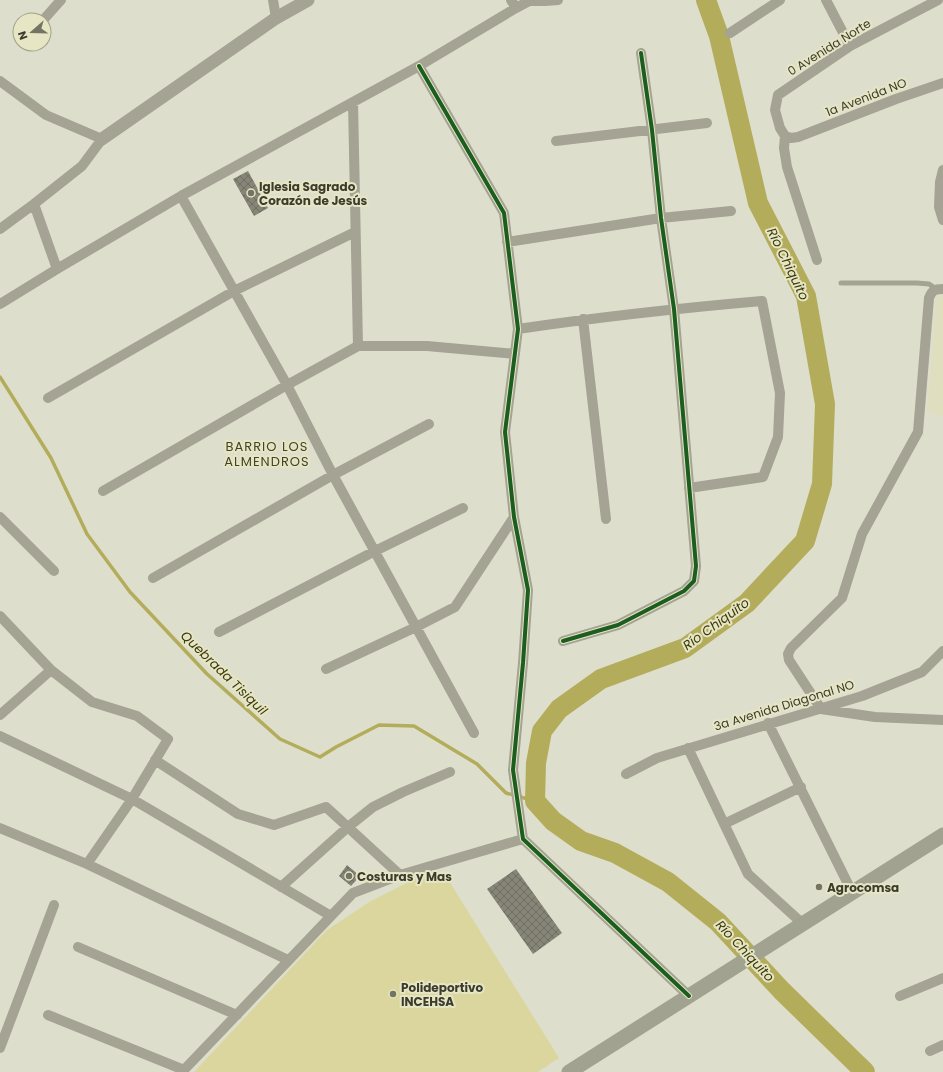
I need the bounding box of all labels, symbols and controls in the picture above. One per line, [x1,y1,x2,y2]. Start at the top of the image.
north arrow [12,12,52,52]
street label: 0 Avenida Norte [784,14,874,80]
text: N [14,29,32,42]
street label: 1a Avenida NO [823,74,909,120]
place label: Iglesia Sagrado Corazón de Jesús [259,178,367,209]
marker: Iglesia Sagrado Corazón de Jesús [246,188,256,198]
water label: Río Chiquito [762,225,814,303]
district label: BARRIO LOS ALMENDROS [224,437,310,471]
water label: Río Chiquito [679,593,753,655]
water label: Quebrada Tisiquil [176,626,272,720]
street label: 3a Avenida Diagonal NO [712,676,856,734]
place label: Costuras y Mas [357,868,452,885]
marker: Costuras y Mas [344,871,354,881]
place label: Agrocomsa [827,879,899,896]
marker: Agrocomsa [814,882,824,892]
water label: Río Chiquito [711,916,779,986]
place label: Polideportivo INCEHSA [401,979,484,1010]
marker: Polideportivo INCEHSA [388,989,398,999]

